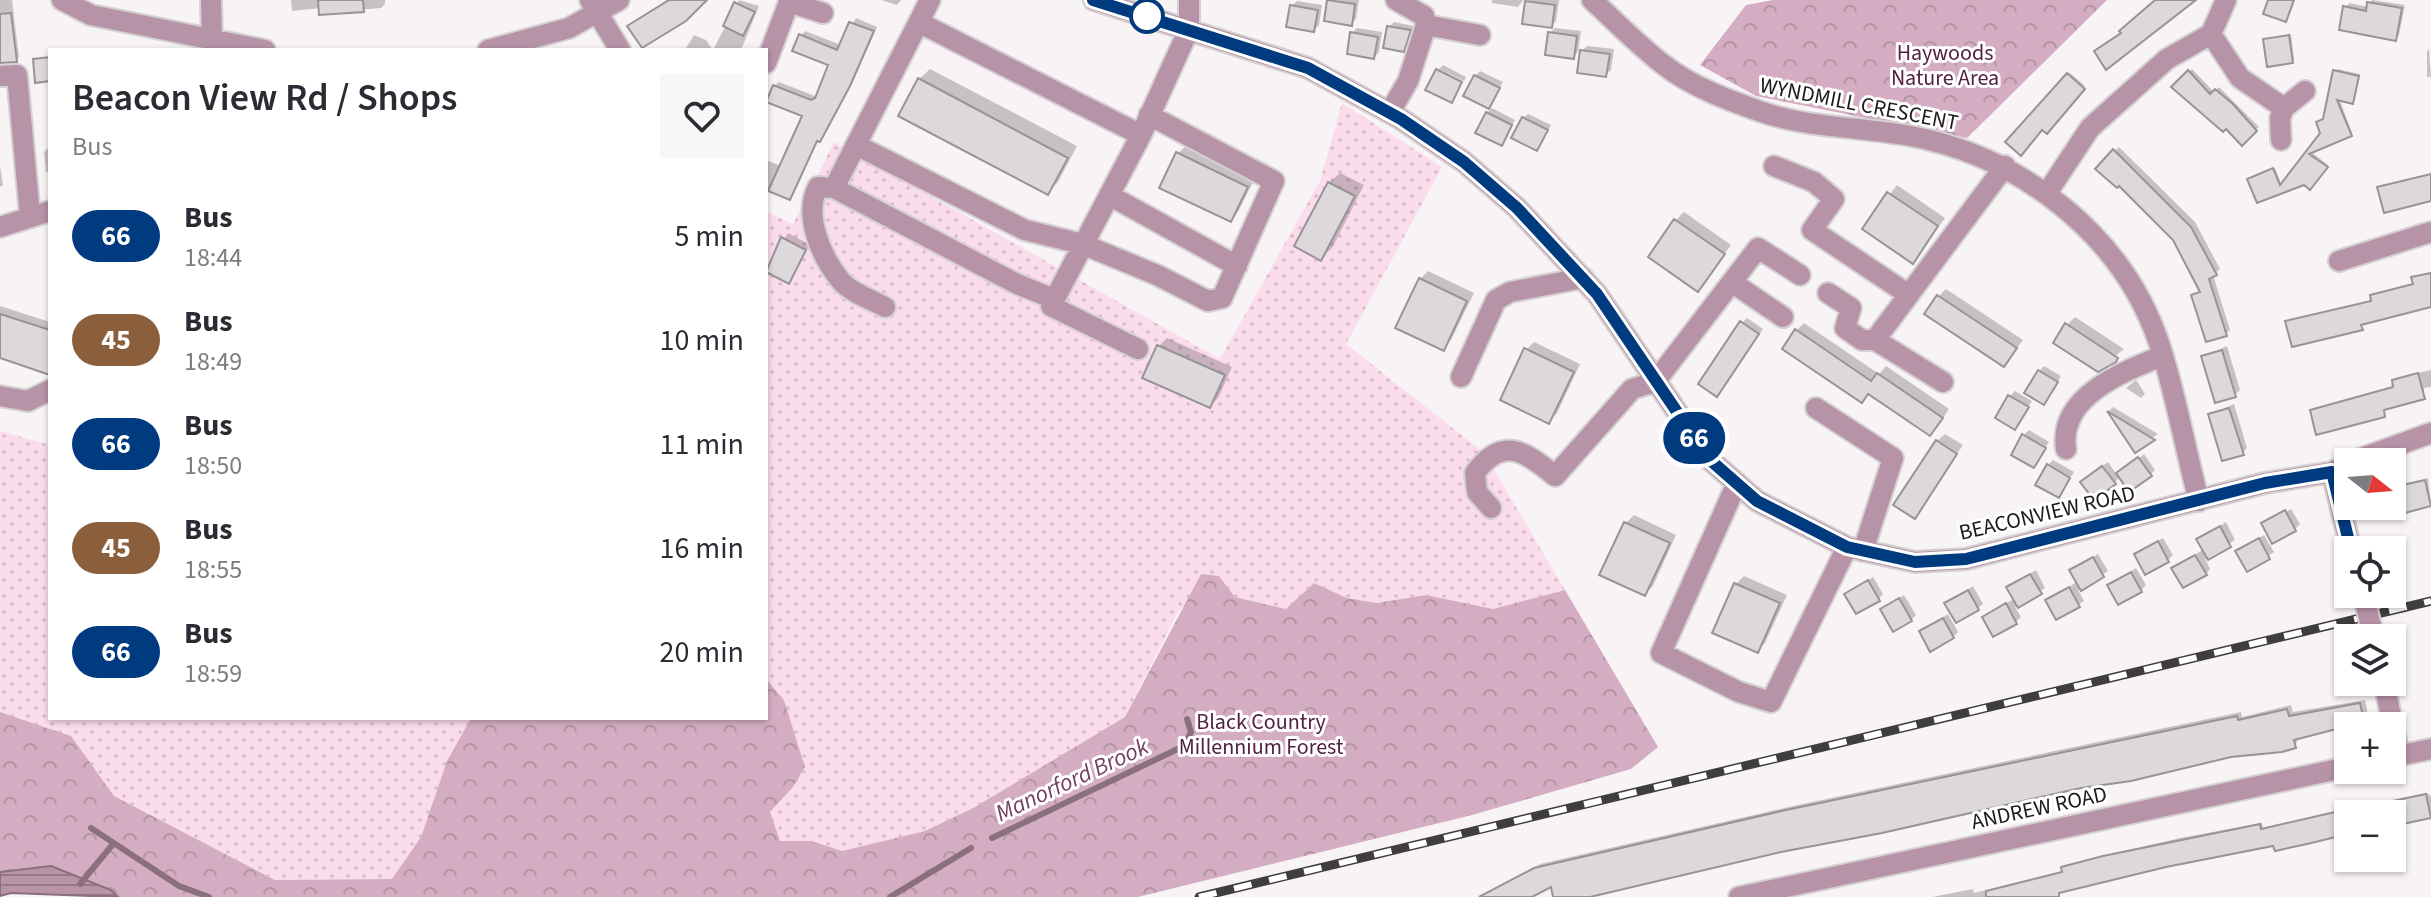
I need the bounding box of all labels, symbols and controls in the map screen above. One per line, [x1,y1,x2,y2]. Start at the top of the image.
unlabelled marker [1130,0,1164,33]
park label: Haywoods Nature Area [1891,37,1999,94]
street label: WYNDMILL CRESCENT [1757,69,1961,139]
text: Beacon View Rd / Shops [72,71,457,125]
button: heart [660,74,744,158]
text: Bus [72,128,112,165]
text: Bus [184,196,232,239]
text: 5 min [674,215,744,258]
text: 66 [101,216,131,256]
text: 18:44 [184,239,242,276]
text: Bus [184,300,232,343]
text: 10 min [660,319,744,362]
text: 45 [101,320,131,360]
text: 18:49 [184,343,242,380]
text: Bus [184,404,232,447]
line badge: 66 [1658,412,1730,464]
text: 66 [1679,418,1709,458]
text: 11 min [660,423,744,466]
text: 66 [101,424,131,464]
text: 18:50 [184,447,242,484]
north arrow [2334,448,2406,520]
map controls [2334,448,2406,872]
street label: BEACONVIEW ROAD [1956,477,2138,549]
text: Bus [184,508,232,551]
text: 16 min [660,527,744,570]
text: 45 [101,528,131,568]
button: locate [2334,536,2406,608]
text: 18:55 [184,551,242,588]
text: Bus [184,612,232,655]
button: layers [2334,624,2406,696]
text: 20 min [660,631,744,674]
text: 66 [101,632,131,672]
text: 18:59 [184,655,242,692]
park label: Black Country Millennium Forest [1179,706,1344,763]
button: + [2334,712,2406,784]
water label: Manorford Brook [990,729,1155,831]
street label: ANDREW ROAD [1968,778,2110,838]
button: − [2334,800,2406,872]

